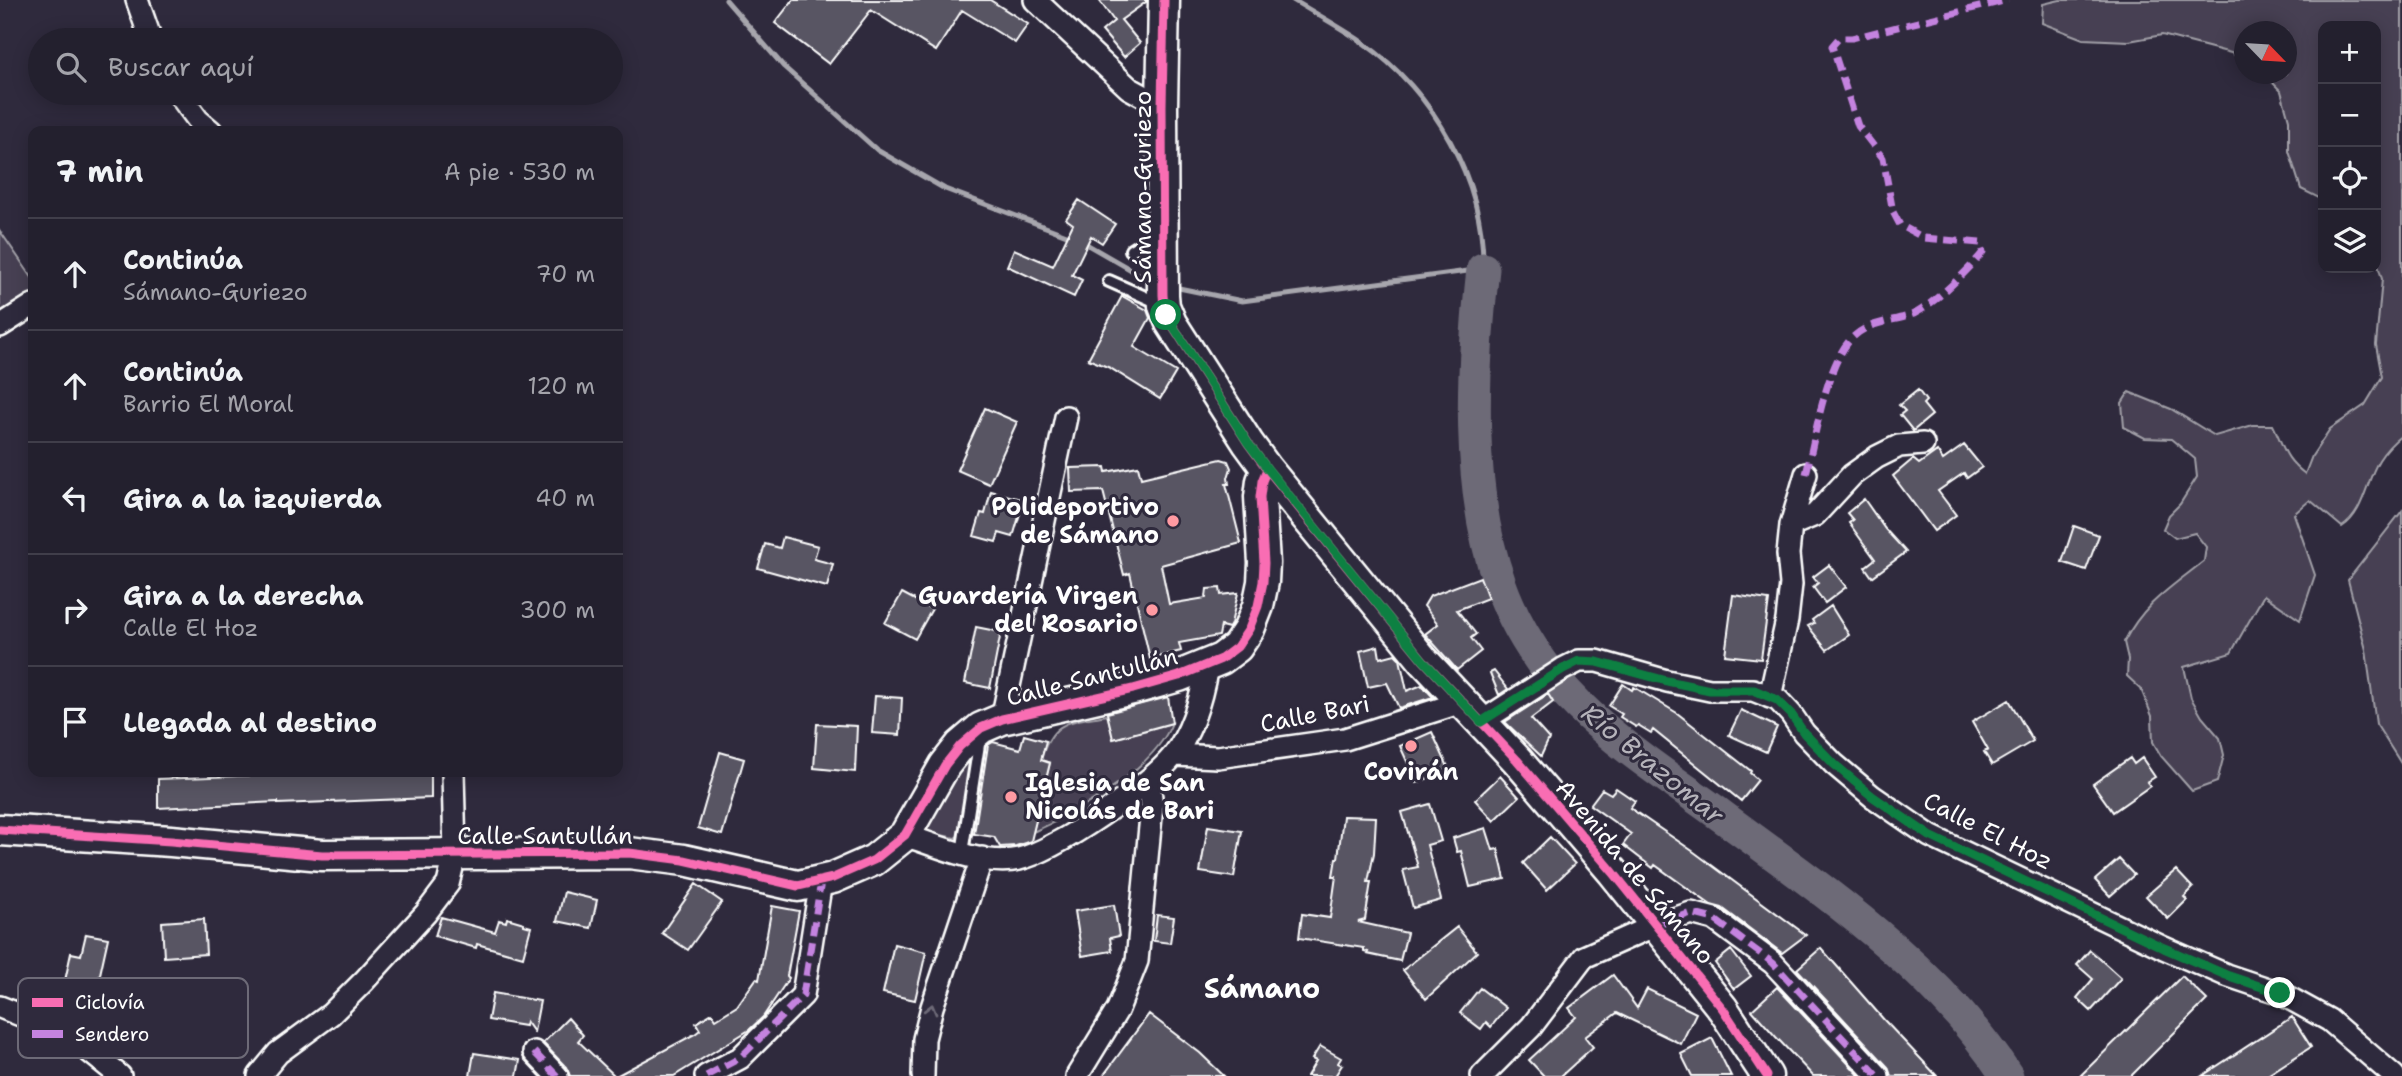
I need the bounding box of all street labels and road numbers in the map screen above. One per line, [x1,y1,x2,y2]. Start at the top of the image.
street label: Sámano-Guriezo [1127,91,1159,283]
street label: Calle Santullán [1003,640,1181,714]
street label: Calle Bari [1257,688,1373,740]
street label: Avenida de Sámano [1548,773,1722,971]
street label: Calle El Hoz [1918,785,2058,877]
street label: Calle Santullán [457,820,633,852]

